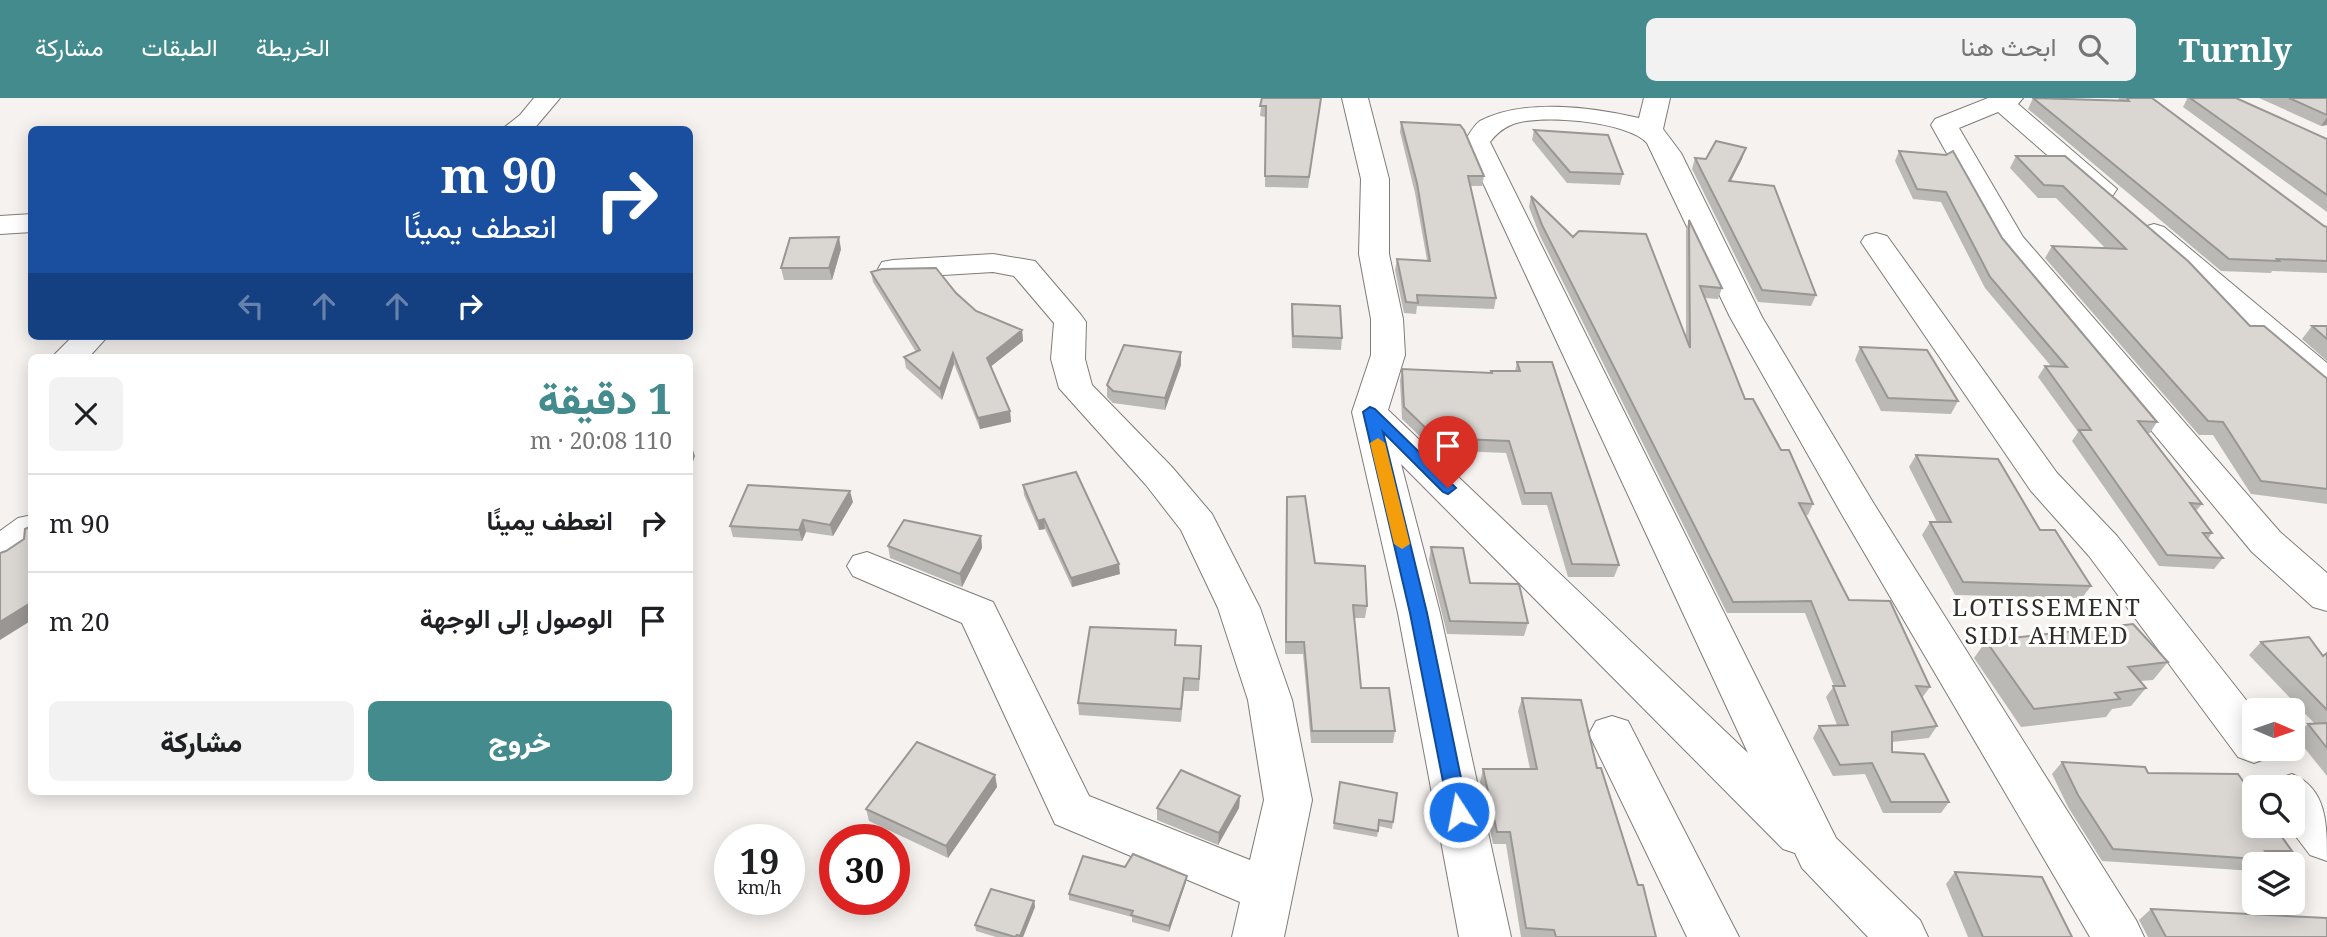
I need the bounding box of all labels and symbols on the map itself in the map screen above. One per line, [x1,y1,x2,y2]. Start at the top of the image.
pin [1418,416,1478,488]
district label: LOTISSEMENT SIDI AHMED [1952,590,2142,651]
north arrow [2242,698,2305,761]
position arrow [1422,775,1496,849]
speed limit sign: 30 [819,824,910,915]

